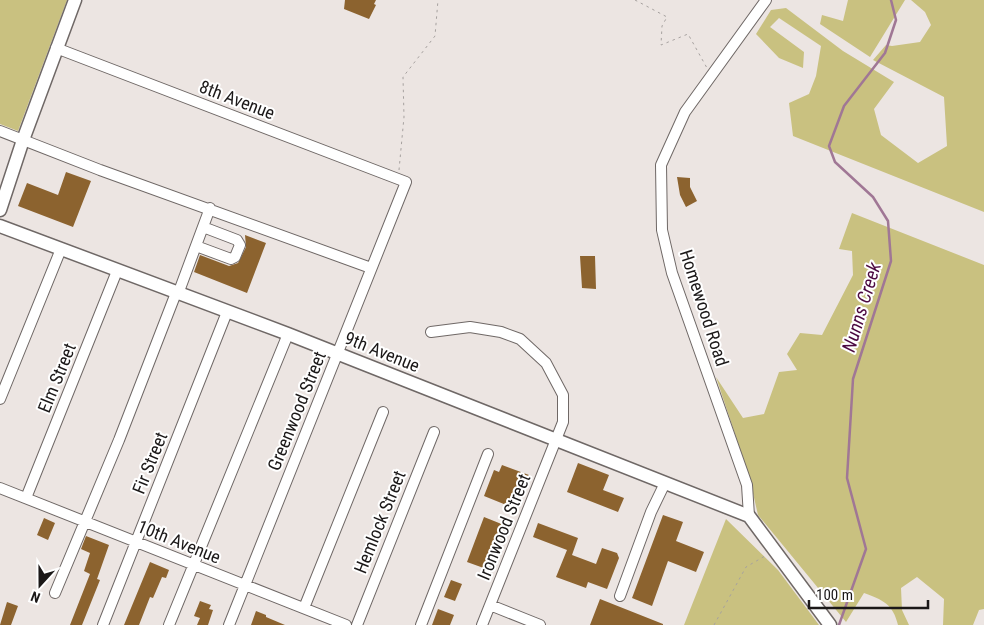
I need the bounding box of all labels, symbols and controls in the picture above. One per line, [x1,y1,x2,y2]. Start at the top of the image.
street label: 8th Avenue [197,76,278,123]
street label: Homewood Road [676,247,733,369]
water label: Nunns Creek [837,259,886,355]
street label: 9th Avenue [342,327,423,376]
street label: Elm Street [33,340,80,416]
street label: Greenwood Street [263,348,330,473]
street label: Fir Street [128,429,171,497]
street label: Hemlock Street [349,467,410,576]
street label: Ironwood Street [473,471,534,583]
street label: 10th Avenue [135,515,224,568]
north arrow [15,560,65,610]
scale bar [809,578,928,610]
text: 100 m [816,586,853,604]
text: N [28,588,42,606]

